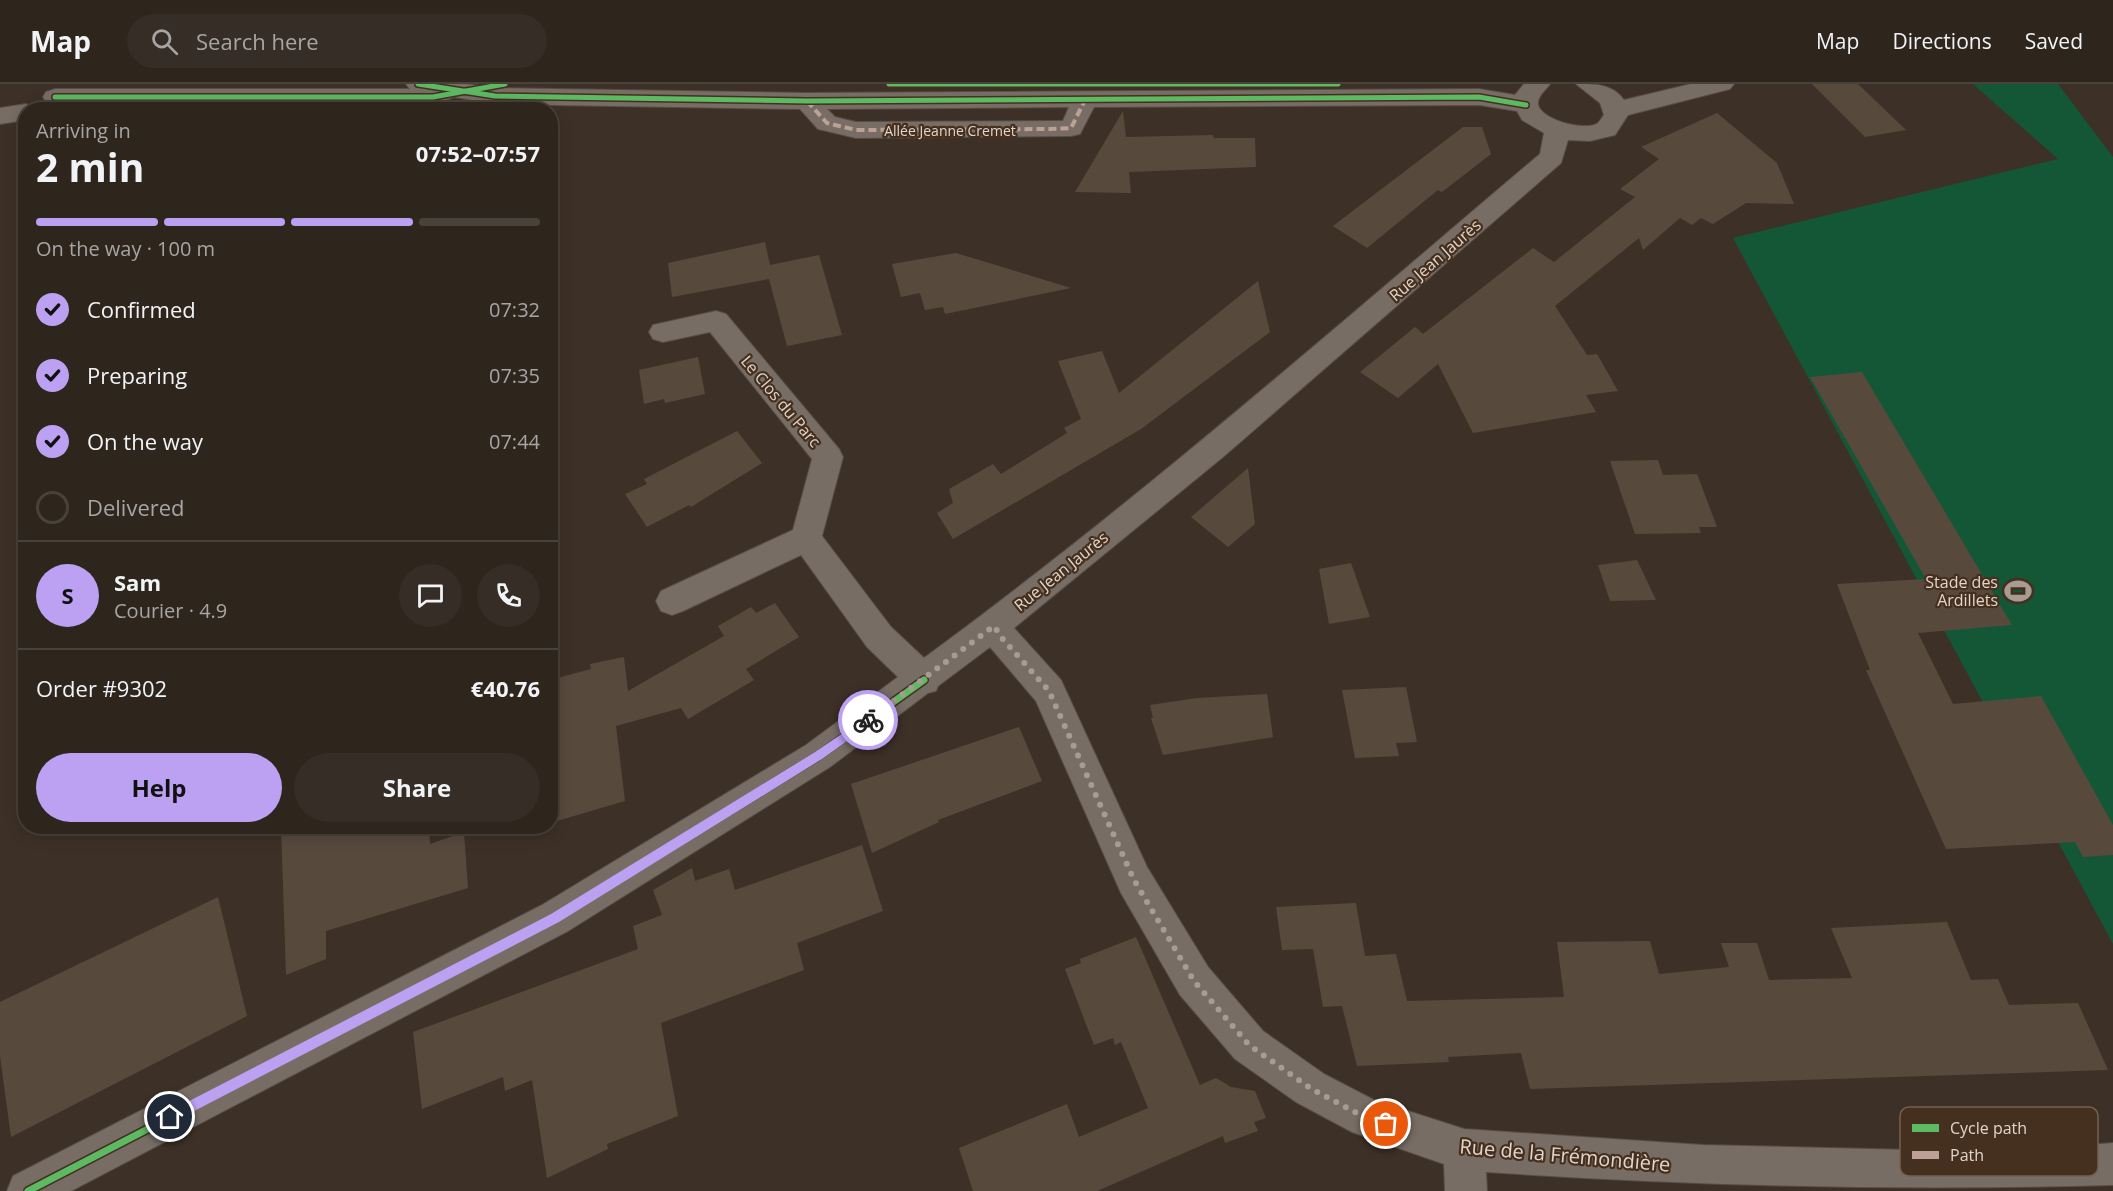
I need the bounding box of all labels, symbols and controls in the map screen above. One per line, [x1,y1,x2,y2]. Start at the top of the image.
search box [127,14,547,68]
text: Map [30,22,91,60]
icon: search [148,25,181,58]
text: Search here [196,26,319,56]
text: Map [1816,27,1859,55]
text: Directions [1892,27,1992,55]
text: Saved [2025,27,2083,55]
text: Arriving in [36,117,131,144]
street label: Allée Jeanne Cremet [884,121,1016,140]
text: 07:52–07:57 [416,138,540,168]
text: 2 min [36,140,144,193]
street label: Rue Jean Jaurès [1384,214,1486,306]
text: On the way · 100 m [36,235,215,262]
icon: check [36,293,69,326]
text: Confirmed [87,294,196,324]
text: 07:32 [489,296,540,323]
street label: Le Clos du Parc [736,350,826,452]
icon: check [36,359,69,392]
text: Preparing [87,360,187,390]
text: 07:35 [489,362,540,389]
icon: check [36,425,69,458]
text: On the way [87,426,203,456]
text: 07:44 [489,428,540,455]
text: Delivered [87,492,185,522]
street label: Rue Jean Jaurès [1009,526,1113,616]
button: chat [399,564,462,627]
button: phone [477,564,540,627]
text: Sam [114,567,161,597]
place label: Stade des Ardillets [1925,571,1998,611]
sports icon: Stade des Ardillets [2003,576,2033,606]
text: S [61,580,74,610]
text: Courier · 4.9 [114,597,227,624]
text: Order #9302 [36,673,167,703]
text: €40.76 [471,673,540,703]
courier [838,690,898,750]
icon: bike [852,704,885,737]
button: Help [36,753,282,822]
button: Share [294,753,540,822]
pin [144,1091,195,1142]
pin [1360,1098,1411,1149]
icon: home [153,1100,186,1133]
icon: bag [1369,1107,1402,1140]
legend [1900,1107,2098,1176]
text: Cycle path [1950,1117,2027,1139]
street label: Rue de la Frémondière [1458,1132,1672,1178]
text: Path [1950,1144,1984,1166]

